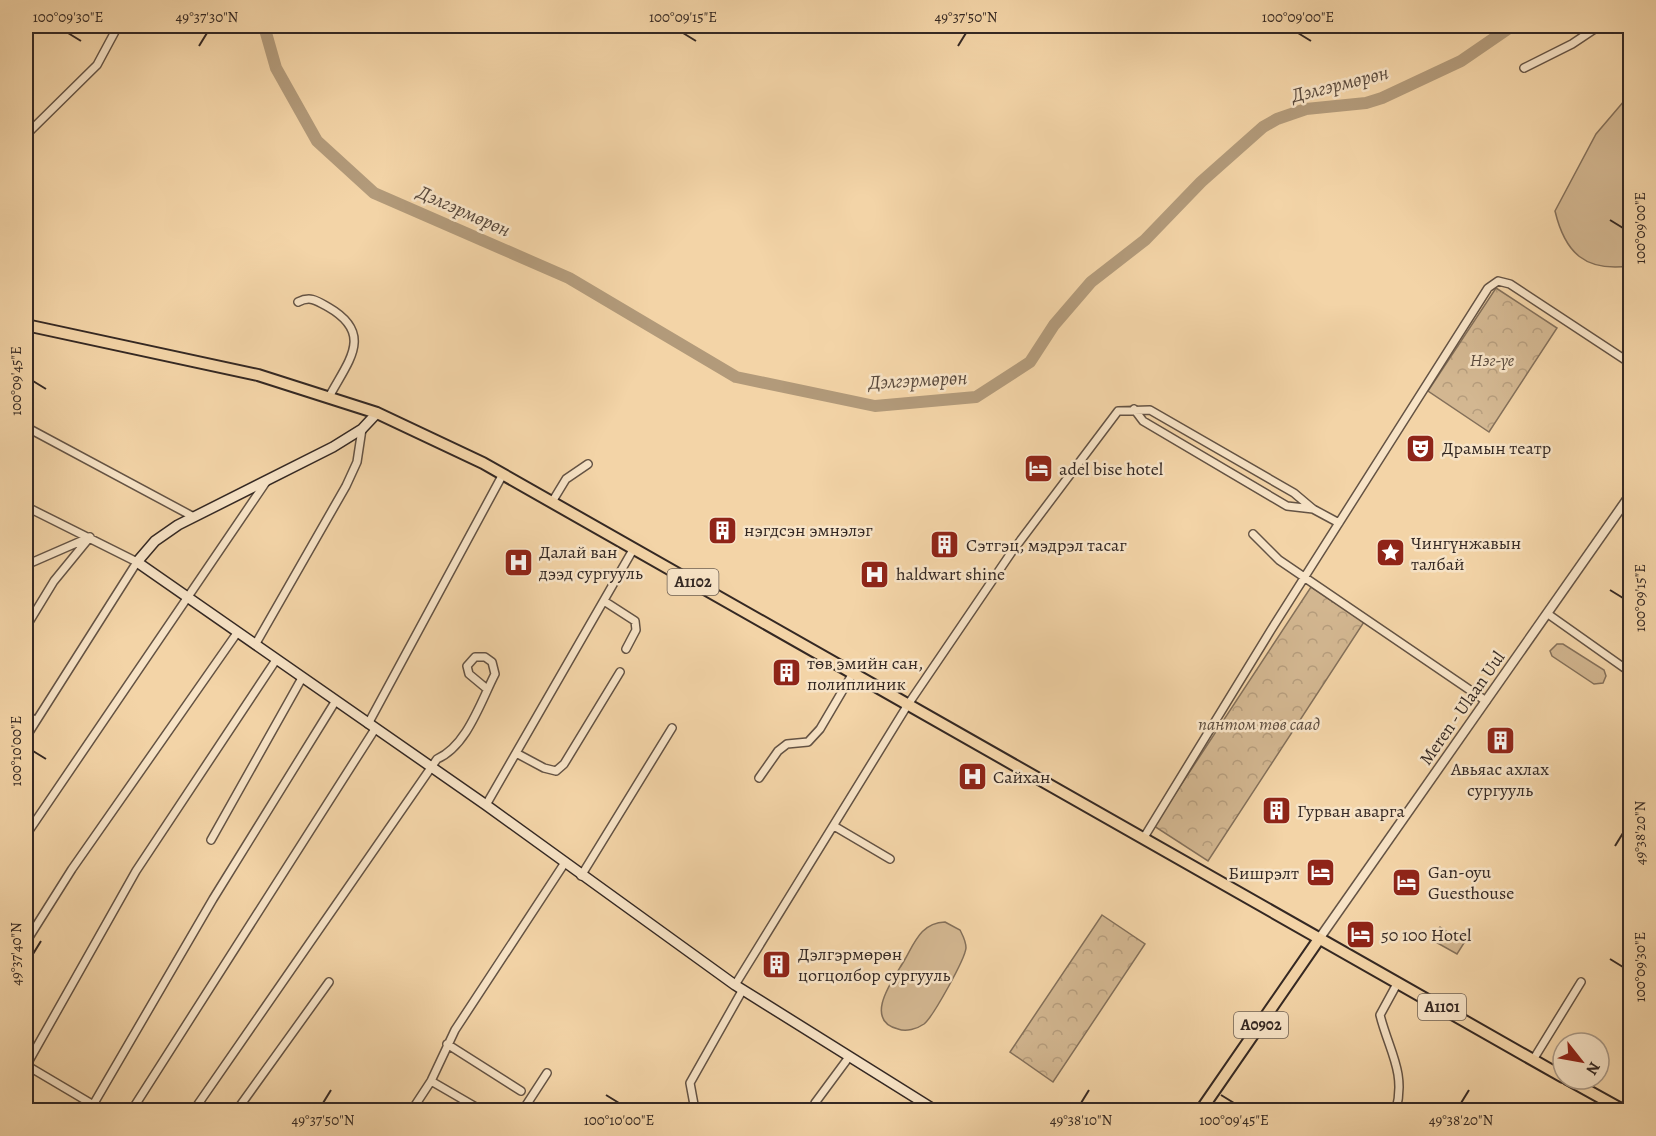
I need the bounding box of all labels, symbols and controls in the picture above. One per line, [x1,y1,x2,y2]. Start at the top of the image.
text: 100°09'30"E [33,7,103,27]
text: 49°37'30"N [176,7,239,27]
text: 100°09'15"E [649,7,717,27]
text: 49°37'50"N [934,7,998,27]
text: 100°09'00"E [1262,7,1334,27]
water label: Дэлгэрмөрөн [1287,59,1391,110]
water label: Дэлгэрмөрөн [411,178,515,243]
text: 100°09'00"E [1630,192,1650,264]
text: 100°09'45"E [6,346,26,416]
park label: Нэг-үе [1470,348,1515,372]
water label: Дэлгэрмөрөн [866,364,968,396]
theatre icon: Драмын театр [1405,432,1437,464]
place label: Драмын театр [1442,436,1551,460]
hotel icon: adel bise hotel [1022,453,1054,485]
place label: adel bise hotel [1059,457,1164,481]
building icon: нэгдсэн эмнэлэг [707,514,739,546]
place label: нэгдсэн эмнэлэг [744,518,873,542]
building icon: Сэтгэц, мэдрэл тасаг [929,529,961,561]
place label: Чингүнжавын талбай [1411,531,1521,576]
place label: Сэтгэц, мэдрэл тасаг [966,533,1127,557]
place icon: Чингүнжавын талбай [1374,537,1406,569]
place label: Далай ван дээд сургууль [538,540,643,585]
hospital icon: Далай ван дээд сургууль [502,546,534,578]
hospital icon: haldwart shine [859,558,891,590]
place label: haldwart shine [896,562,1005,586]
text: 100°09'15"E [1630,564,1650,632]
road number: A1102 [668,569,718,595]
street label: Meren - Ulaan Uul [1414,646,1511,770]
place label: төв эмийн сан, полиплиник [807,651,923,696]
building icon: төв эмийн сан, полиплиник [770,657,802,689]
park label: пантом төв саад [1198,712,1320,736]
text: 100°10'00"E [6,716,26,786]
building icon: Авьяас ахлах сургууль [1484,724,1516,756]
place label: Авьяас ахлах сургууль [1450,757,1549,802]
hospital icon: Сайхан [956,761,988,793]
place label: Сайхан [993,765,1050,789]
building icon: Гурван аварга [1260,795,1292,827]
place label: Гурван аварга [1297,799,1406,823]
text: 49°38'20"N [1630,800,1650,865]
hotel icon: Бишрэлт [1304,857,1336,889]
place label: Gan-oyu Guesthouse [1428,860,1514,905]
place label: Бишрэлт [1228,861,1299,885]
hotel icon: Gan-oyu Guesthouse [1391,866,1423,898]
hotel icon: 50 100 Hotel [1344,919,1376,951]
text: 49°37'40"N [6,922,26,986]
place label: 50 100 Hotel [1381,923,1472,947]
text: 100°09'30"E [1630,932,1650,1002]
place label: Дэлгэрмөрөн цогцолбор сургууль [798,942,950,987]
building icon: Дэлгэрмөрөн цогцолбор сургууль [761,948,793,980]
road number: A1101 [1418,994,1466,1020]
road number: A0902 [1234,1012,1288,1038]
north arrow [1551,1031,1611,1091]
text: N [1580,1058,1605,1079]
text: 49°37'50"N [291,1110,355,1130]
text: 100°10'00"E [584,1110,654,1130]
text: 49°38'10"N [1050,1110,1113,1130]
text: 100°09'45"E [1199,1110,1269,1130]
text: 49°38'20"N [1429,1110,1494,1130]

